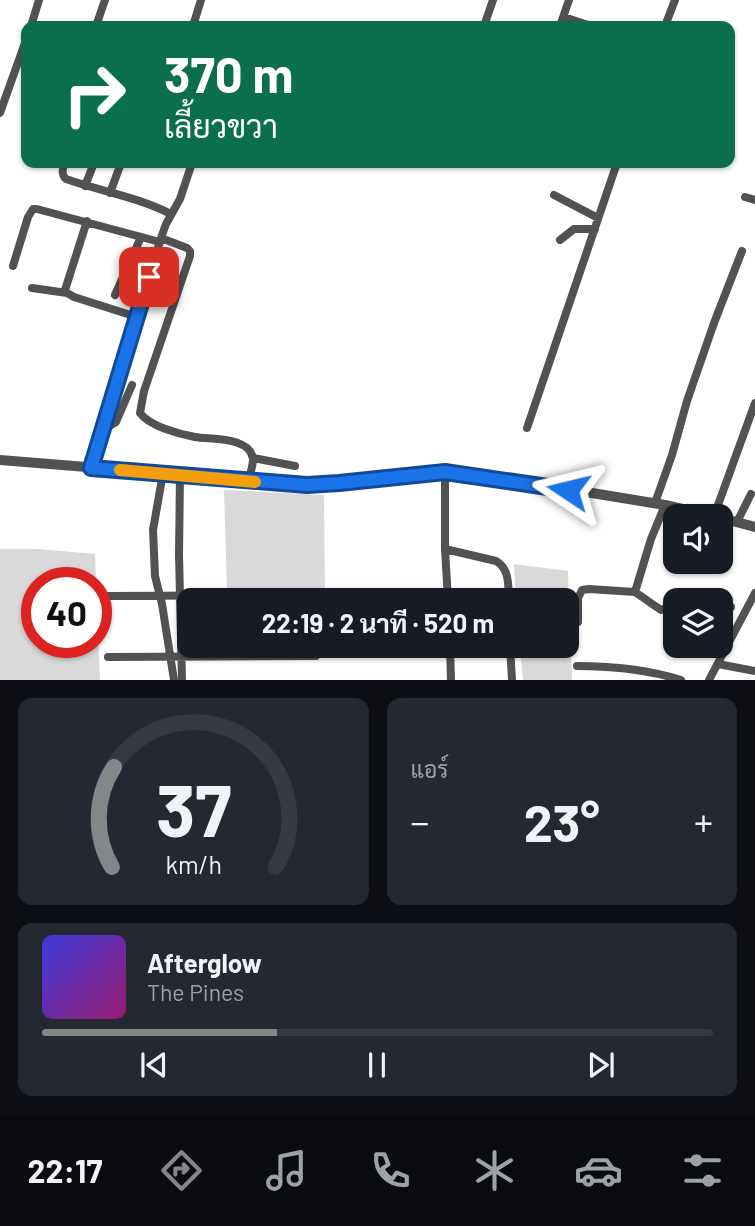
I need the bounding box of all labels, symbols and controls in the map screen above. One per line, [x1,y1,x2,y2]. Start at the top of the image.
text: 370 m [164,44,293,103]
icon: right [49,49,140,140]
text: เลี้ยวขวา [164,106,278,144]
pin [119,247,179,307]
icon: arrive [130,258,168,296]
position arrow [531,453,605,527]
map controls [663,504,733,658]
button: sound [663,504,733,574]
speed limit sign: 40 [21,567,112,658]
button: layers [663,588,733,658]
text: 22:19 · 2 นาที · 520 m [262,607,494,638]
text: แอร์ [411,755,448,783]
text: 37 [156,765,231,853]
text: 23° [524,790,600,852]
text: − [411,798,430,844]
text: + [694,798,713,844]
text: km/h [165,849,222,879]
text: Afterglow [147,947,262,978]
text: The Pines [147,978,244,1006]
icon: previous [135,1046,173,1084]
icon: pause [358,1046,396,1084]
icon: next [582,1046,620,1084]
icon: directions [157,1146,206,1195]
icon: music [262,1146,311,1195]
icon: phone [366,1146,415,1195]
icon: climate [470,1146,519,1195]
icon: car [574,1146,623,1195]
icon: filters [678,1146,727,1195]
text: 22:17 [28,1151,102,1189]

